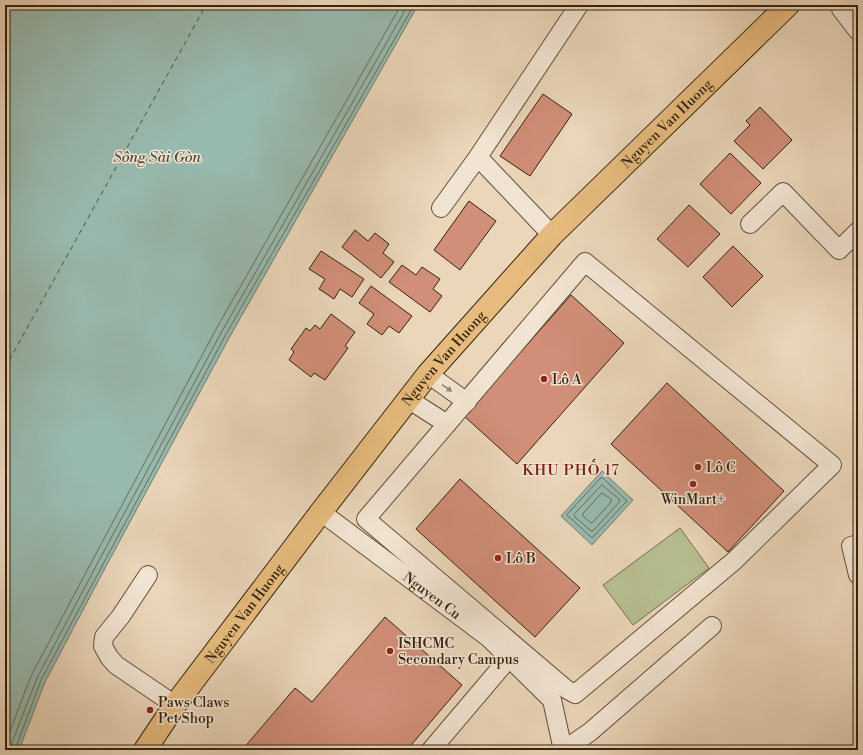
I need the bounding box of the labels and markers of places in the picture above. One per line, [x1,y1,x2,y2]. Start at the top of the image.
place label: Lô A [552,371,582,389]
marker: Lô A [539,374,549,384]
place label: Lô C [706,459,736,477]
marker: Lô C [693,462,703,472]
marker: WinMart+ [688,479,698,489]
place label: WinMart+ [660,491,725,509]
place label: Lô B [506,550,536,568]
marker: Lô B [493,553,503,563]
place label: ISHCMC Secondary Campus [398,635,519,669]
marker: ISHCMC Secondary Campus [385,646,395,656]
place label: Paws Claws Pet Shop [158,694,229,728]
marker: Paws Claws Pet Shop [145,705,155,715]

